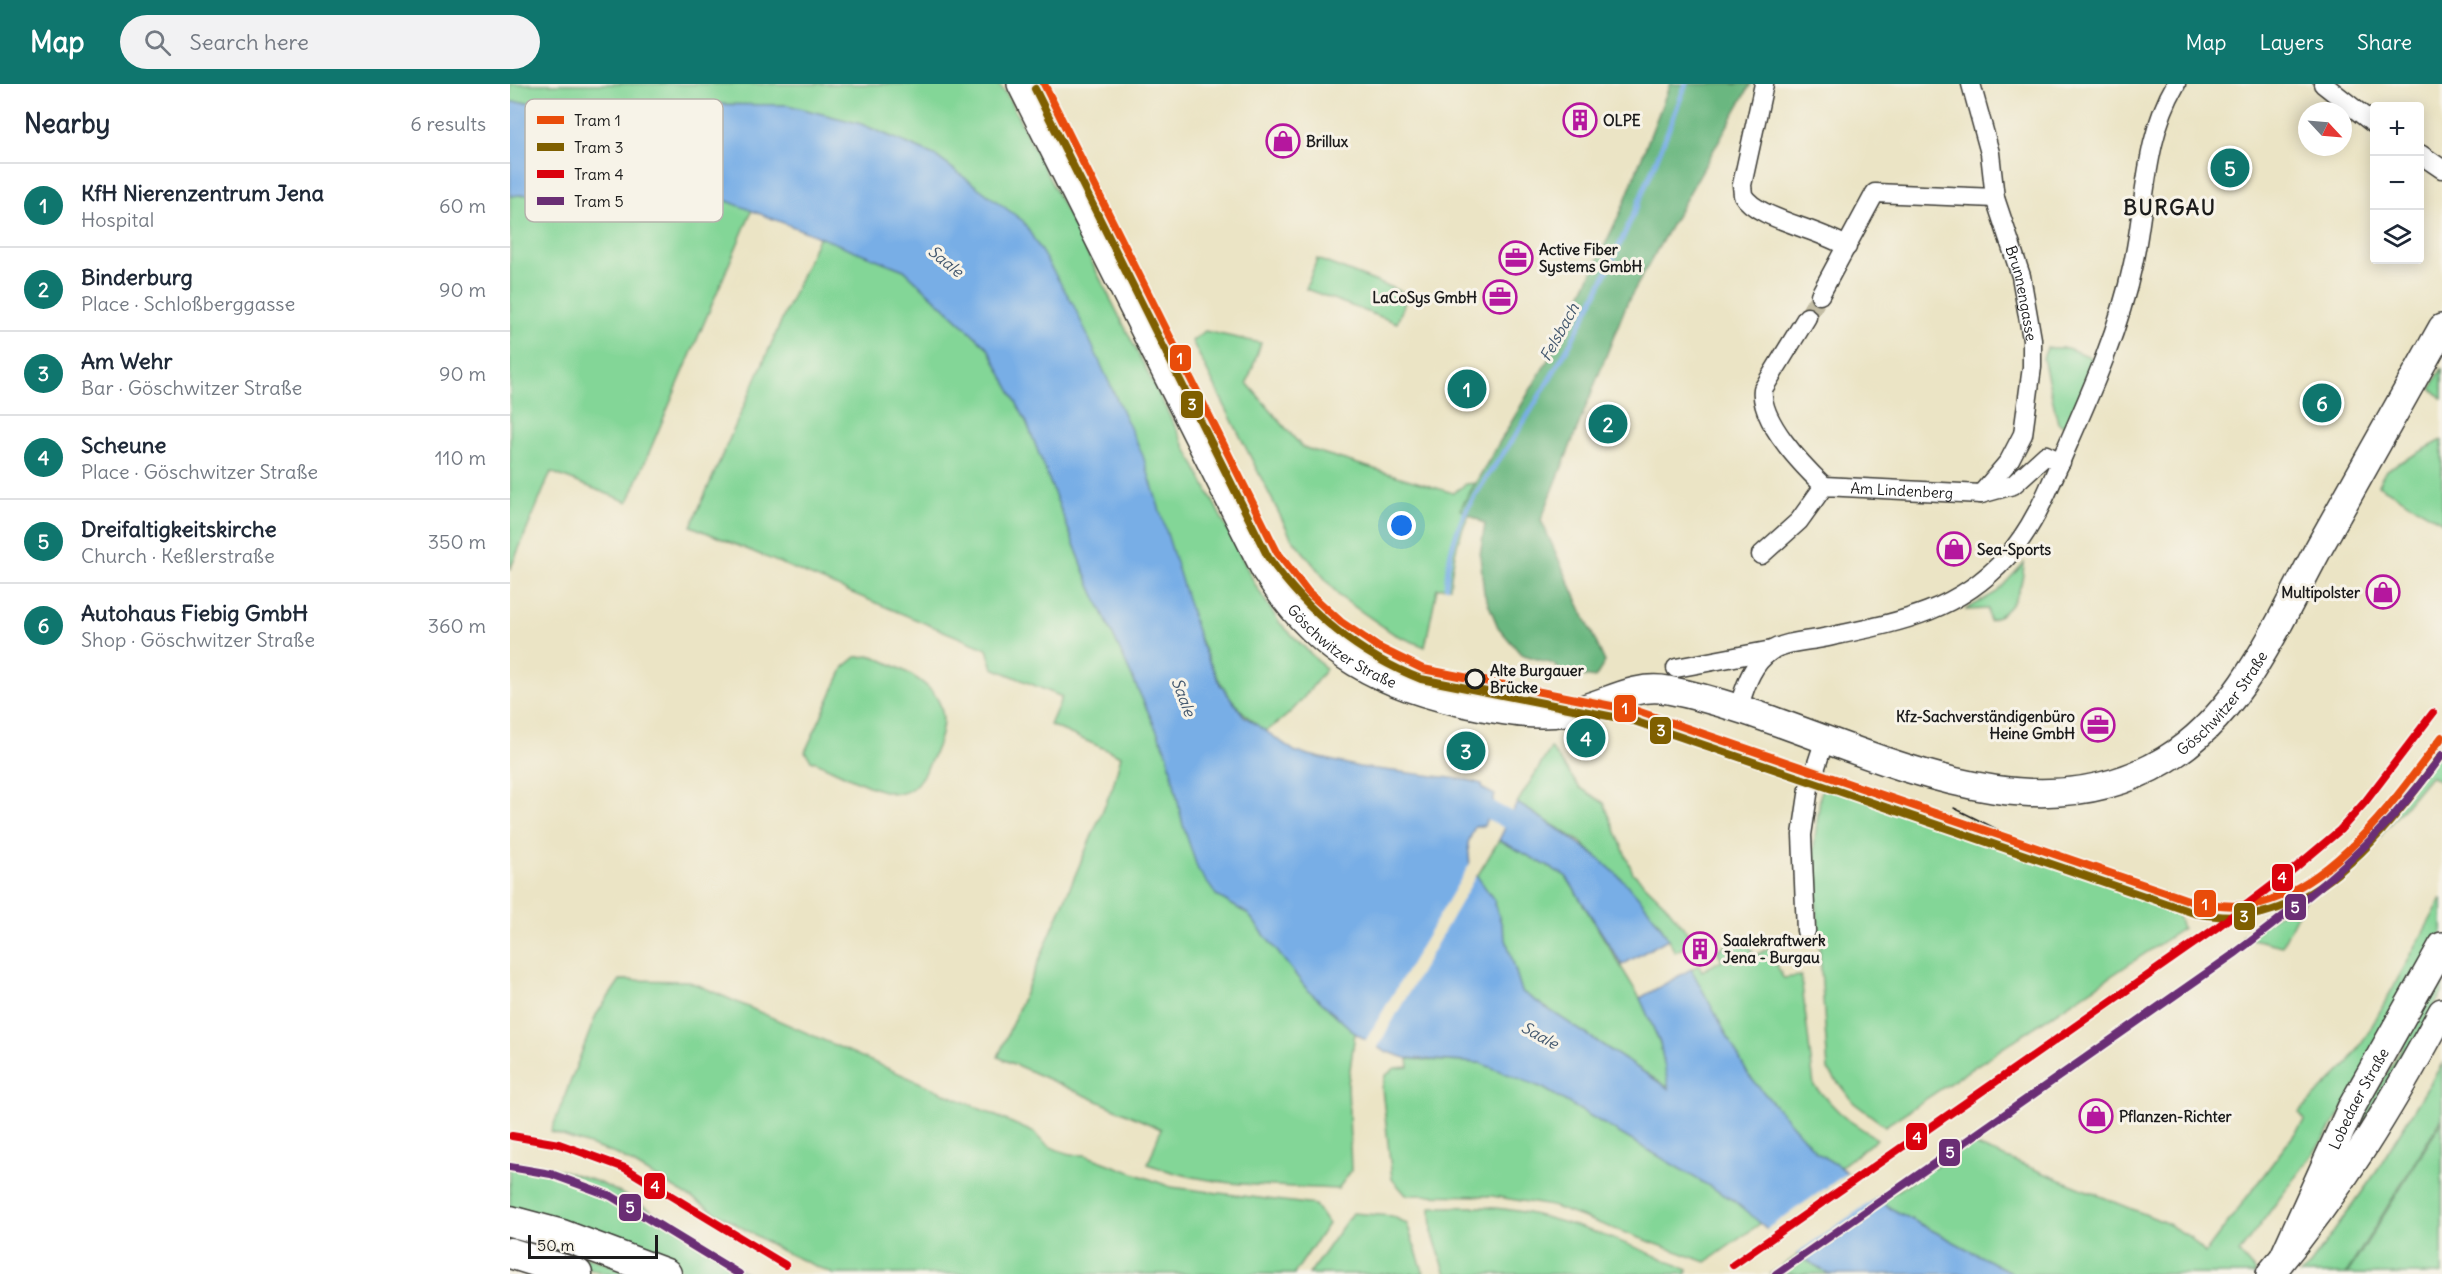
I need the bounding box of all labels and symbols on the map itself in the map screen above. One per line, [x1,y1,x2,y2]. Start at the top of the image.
legend [525,99,723,222]
building icon: OLPE [1562,102,1598,138]
north arrow [2298,102,2352,156]
text: Tram 1 [574,110,621,130]
place label: OLPE [1603,111,1641,130]
shop icon: Brillux [1265,123,1301,159]
place label: Brillux [1306,132,1349,151]
text: Tram 3 [574,137,624,157]
pin: 5 [2210,146,2250,190]
text: Tram 4 [574,164,624,184]
text: Tram 5 [574,191,624,211]
district label: BURGAU [2123,194,2217,221]
office icon: Active Fiber Systems GmbH [1498,240,1534,276]
place label: Active Fiber Systems GmbH [1539,240,1642,277]
water label: Saale [924,241,969,282]
street label: Brunnengasse [2002,243,2042,342]
office icon: LaCoSys GmbH [1482,279,1518,315]
place label: LaCoSys GmbH [1372,288,1477,308]
water label: Felsbach [1535,299,1583,364]
line badge: 1 [1169,344,1192,372]
text: 1 [1177,348,1183,368]
pin: 1 [1448,366,1486,412]
pin: 6 [2302,380,2342,426]
line badge: 3 [1180,390,1204,419]
text: 3 [1187,394,1197,414]
pin: 2 [1588,402,1628,446]
street label: Am Lindenberg [1850,478,1954,502]
your location [1387,511,1416,540]
shop icon: Sea-Sports [1936,531,1972,567]
place label: Sea-Sports [1977,540,2051,560]
shop icon: Multipolster [2365,574,2401,610]
place label: Multipolster [2281,583,2361,603]
street label: Göschwitzer Straße [1284,600,1399,692]
street label: Göschwitzer Straße [2173,647,2271,759]
place label: Alte Burgauer Brücke [1490,661,1585,697]
marker: Alte Burgauer Brücke [1465,669,1485,689]
water label: Saale [1168,675,1201,720]
line badge: 1 [1613,694,1637,723]
text: 1 [1622,698,1628,718]
place label: Kfz-Sachverständigenbüro Heine GmbH [1896,707,2076,743]
office icon: Kfz-Sachverständigenbüro Heine GmbH [2080,707,2116,743]
pin: 4 [1566,716,1606,760]
line badge: 3 [1649,716,1672,745]
text: 3 [1656,720,1666,740]
pin: 3 [1446,728,1486,774]
line badge: 4 [2271,863,2294,892]
text: 4 [2277,867,2287,887]
line badge: 1 [2193,889,2217,918]
line badge: 5 [2284,893,2307,921]
text: 1 [2202,894,2208,914]
text: 5 [2290,897,2300,917]
line badge: 3 [2233,902,2256,931]
text: 3 [2239,906,2249,926]
building icon: Saalekraftwerk Jena - Burgau [1682,931,1718,967]
place label: Saalekraftwerk Jena - Burgau [1723,931,1826,968]
water label: Saale [1518,1017,1563,1054]
street label: Lobedaer Straße [2324,1044,2392,1152]
shop icon: Pflanzen-Richter [2078,1098,2114,1134]
place label: Pflanzen-Richter [2119,1107,2233,1126]
line badge: 4 [1905,1122,1928,1151]
text: 4 [1912,1127,1922,1147]
line badge: 5 [1938,1138,1961,1167]
text: 5 [1945,1142,1955,1162]
line badge: 4 [643,1172,666,1200]
text: 4 [650,1176,660,1196]
line badge: 5 [618,1193,642,1222]
text: 5 [625,1197,635,1217]
scale bar [528,1232,658,1260]

